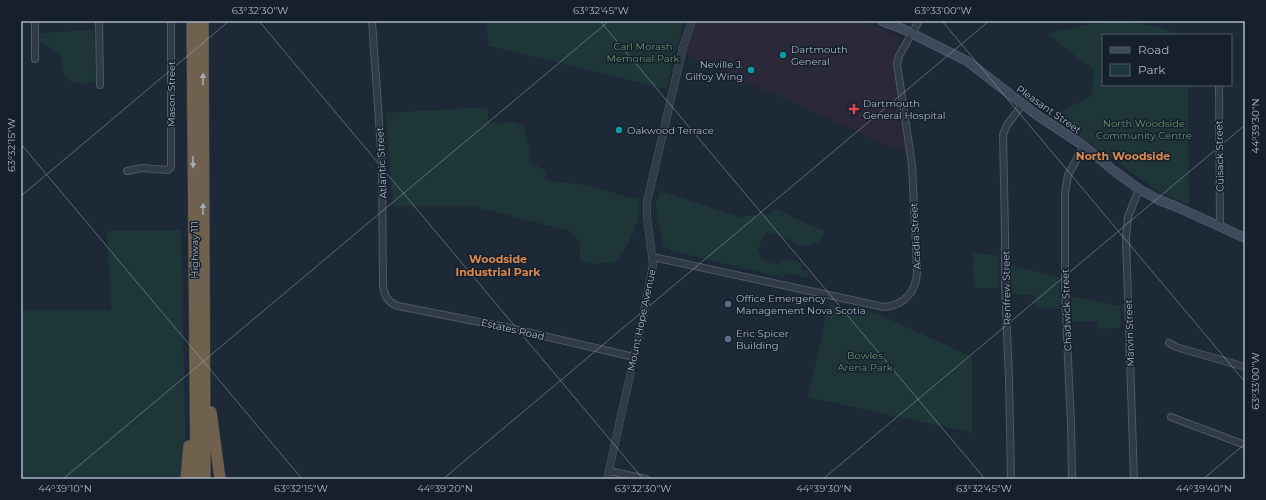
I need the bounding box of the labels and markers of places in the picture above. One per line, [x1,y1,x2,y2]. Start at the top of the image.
place label: Dartmouth General [791,43,848,68]
marker: Dartmouth General [778,50,788,60]
place label: Neville J. Gilfoy Wing [685,58,743,83]
marker: Neville J. Gilfoy Wing [746,65,756,75]
place label: Dartmouth General Hospital [863,97,946,122]
marker: Dartmouth General Hospital [848,103,860,115]
place label: Oakwood Terrace [627,124,714,137]
marker: Oakwood Terrace [614,125,624,135]
place label: Office Emergency Management Nova Scotia [736,292,866,317]
marker: Office Emergency Management Nova Scotia [723,299,733,309]
place label: Eric Spicer Building [736,327,789,352]
marker: Eric Spicer Building [723,334,733,344]

